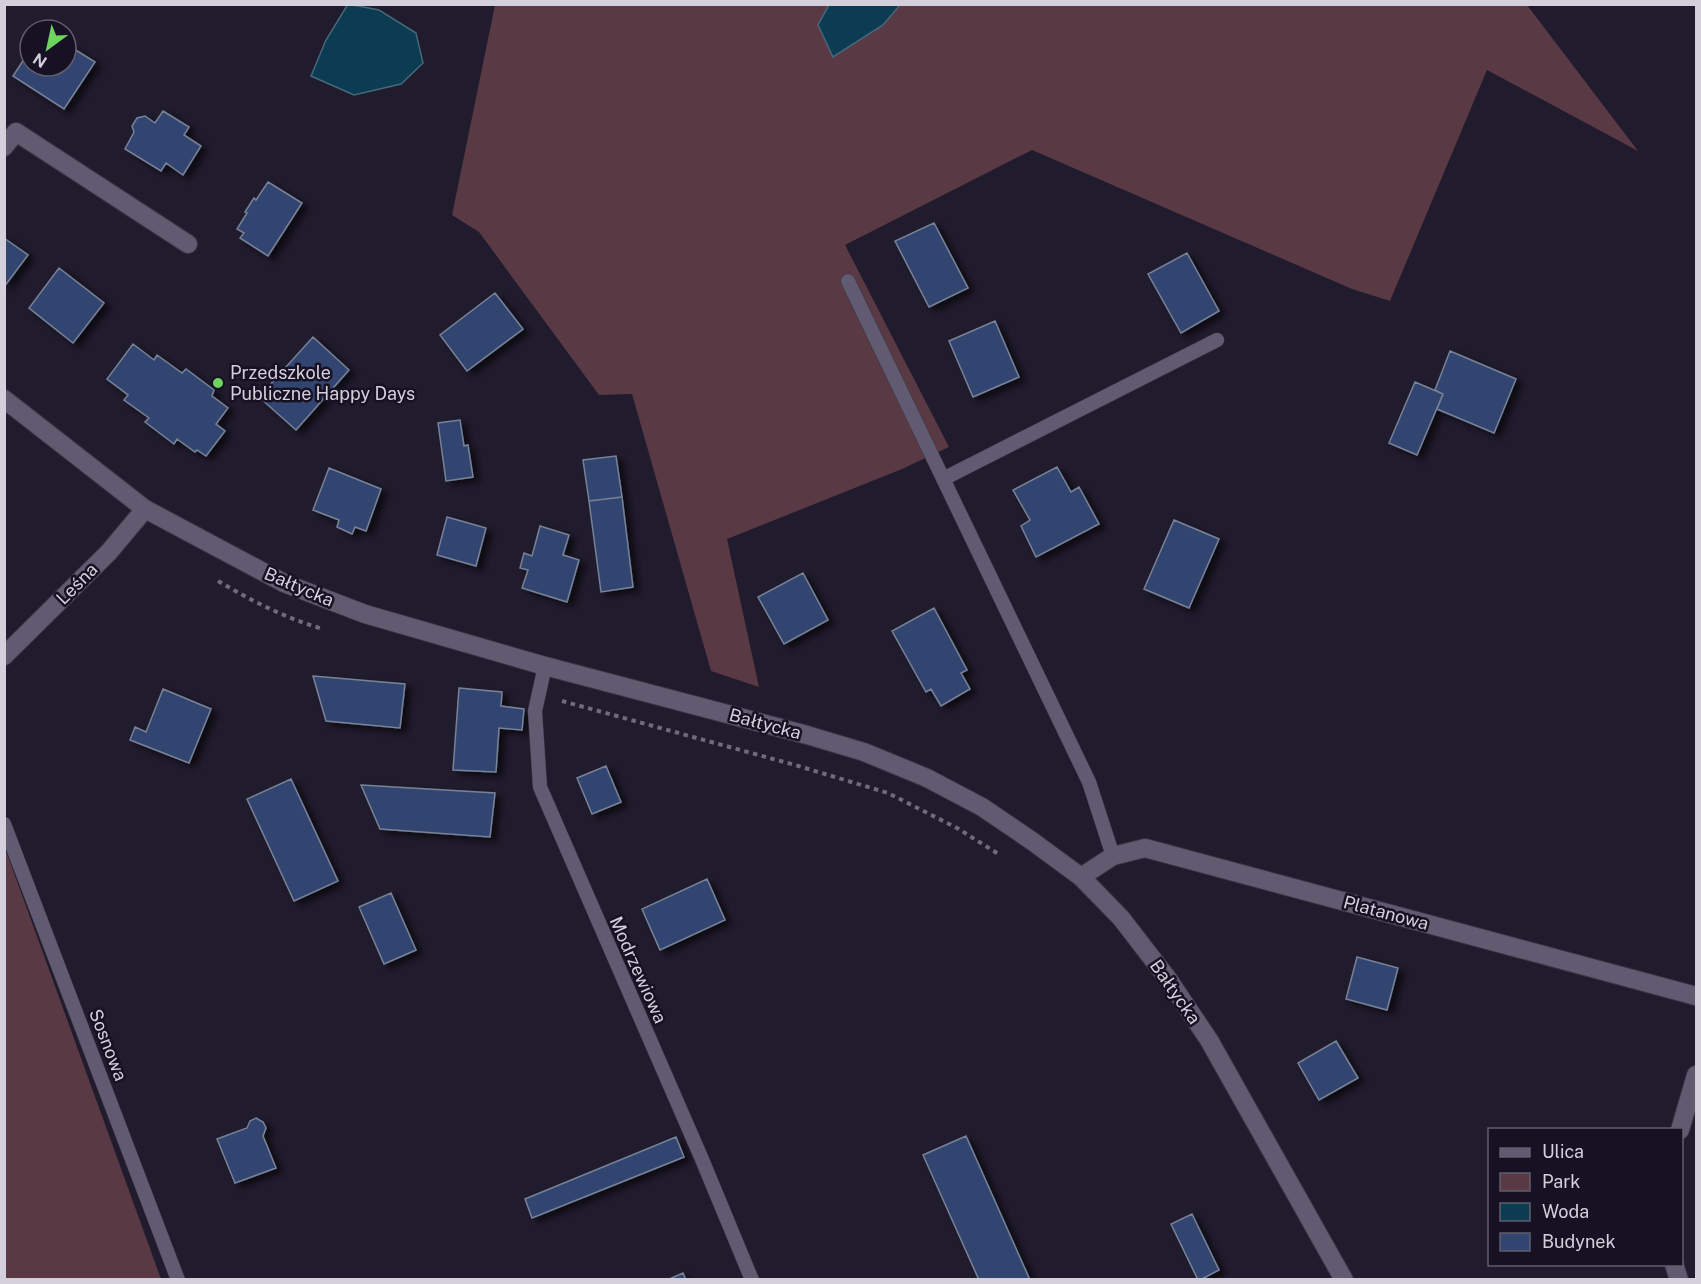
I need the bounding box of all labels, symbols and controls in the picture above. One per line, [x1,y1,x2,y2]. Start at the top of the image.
north arrow [18,18,78,78]
text: N [30,49,51,72]
place label: Przedszkole Publiczne Happy Days [230,362,415,404]
marker: Przedszkole Publiczne Happy Days [211,376,225,390]
street label: Leśna [52,559,102,609]
street label: Bałtycka [261,562,337,611]
street label: Bałtycka [727,704,803,743]
street label: Platanowa [1341,891,1431,934]
street label: Modrzewiowa [605,913,671,1027]
street label: Bałtycka [1146,956,1205,1028]
street label: Sosnowa [85,1006,132,1084]
legend [1488,1128,1683,1266]
text: Ulica [1542,1141,1584,1162]
text: Park [1542,1171,1580,1192]
text: Woda [1542,1201,1589,1222]
text: Budynek [1542,1231,1616,1252]

